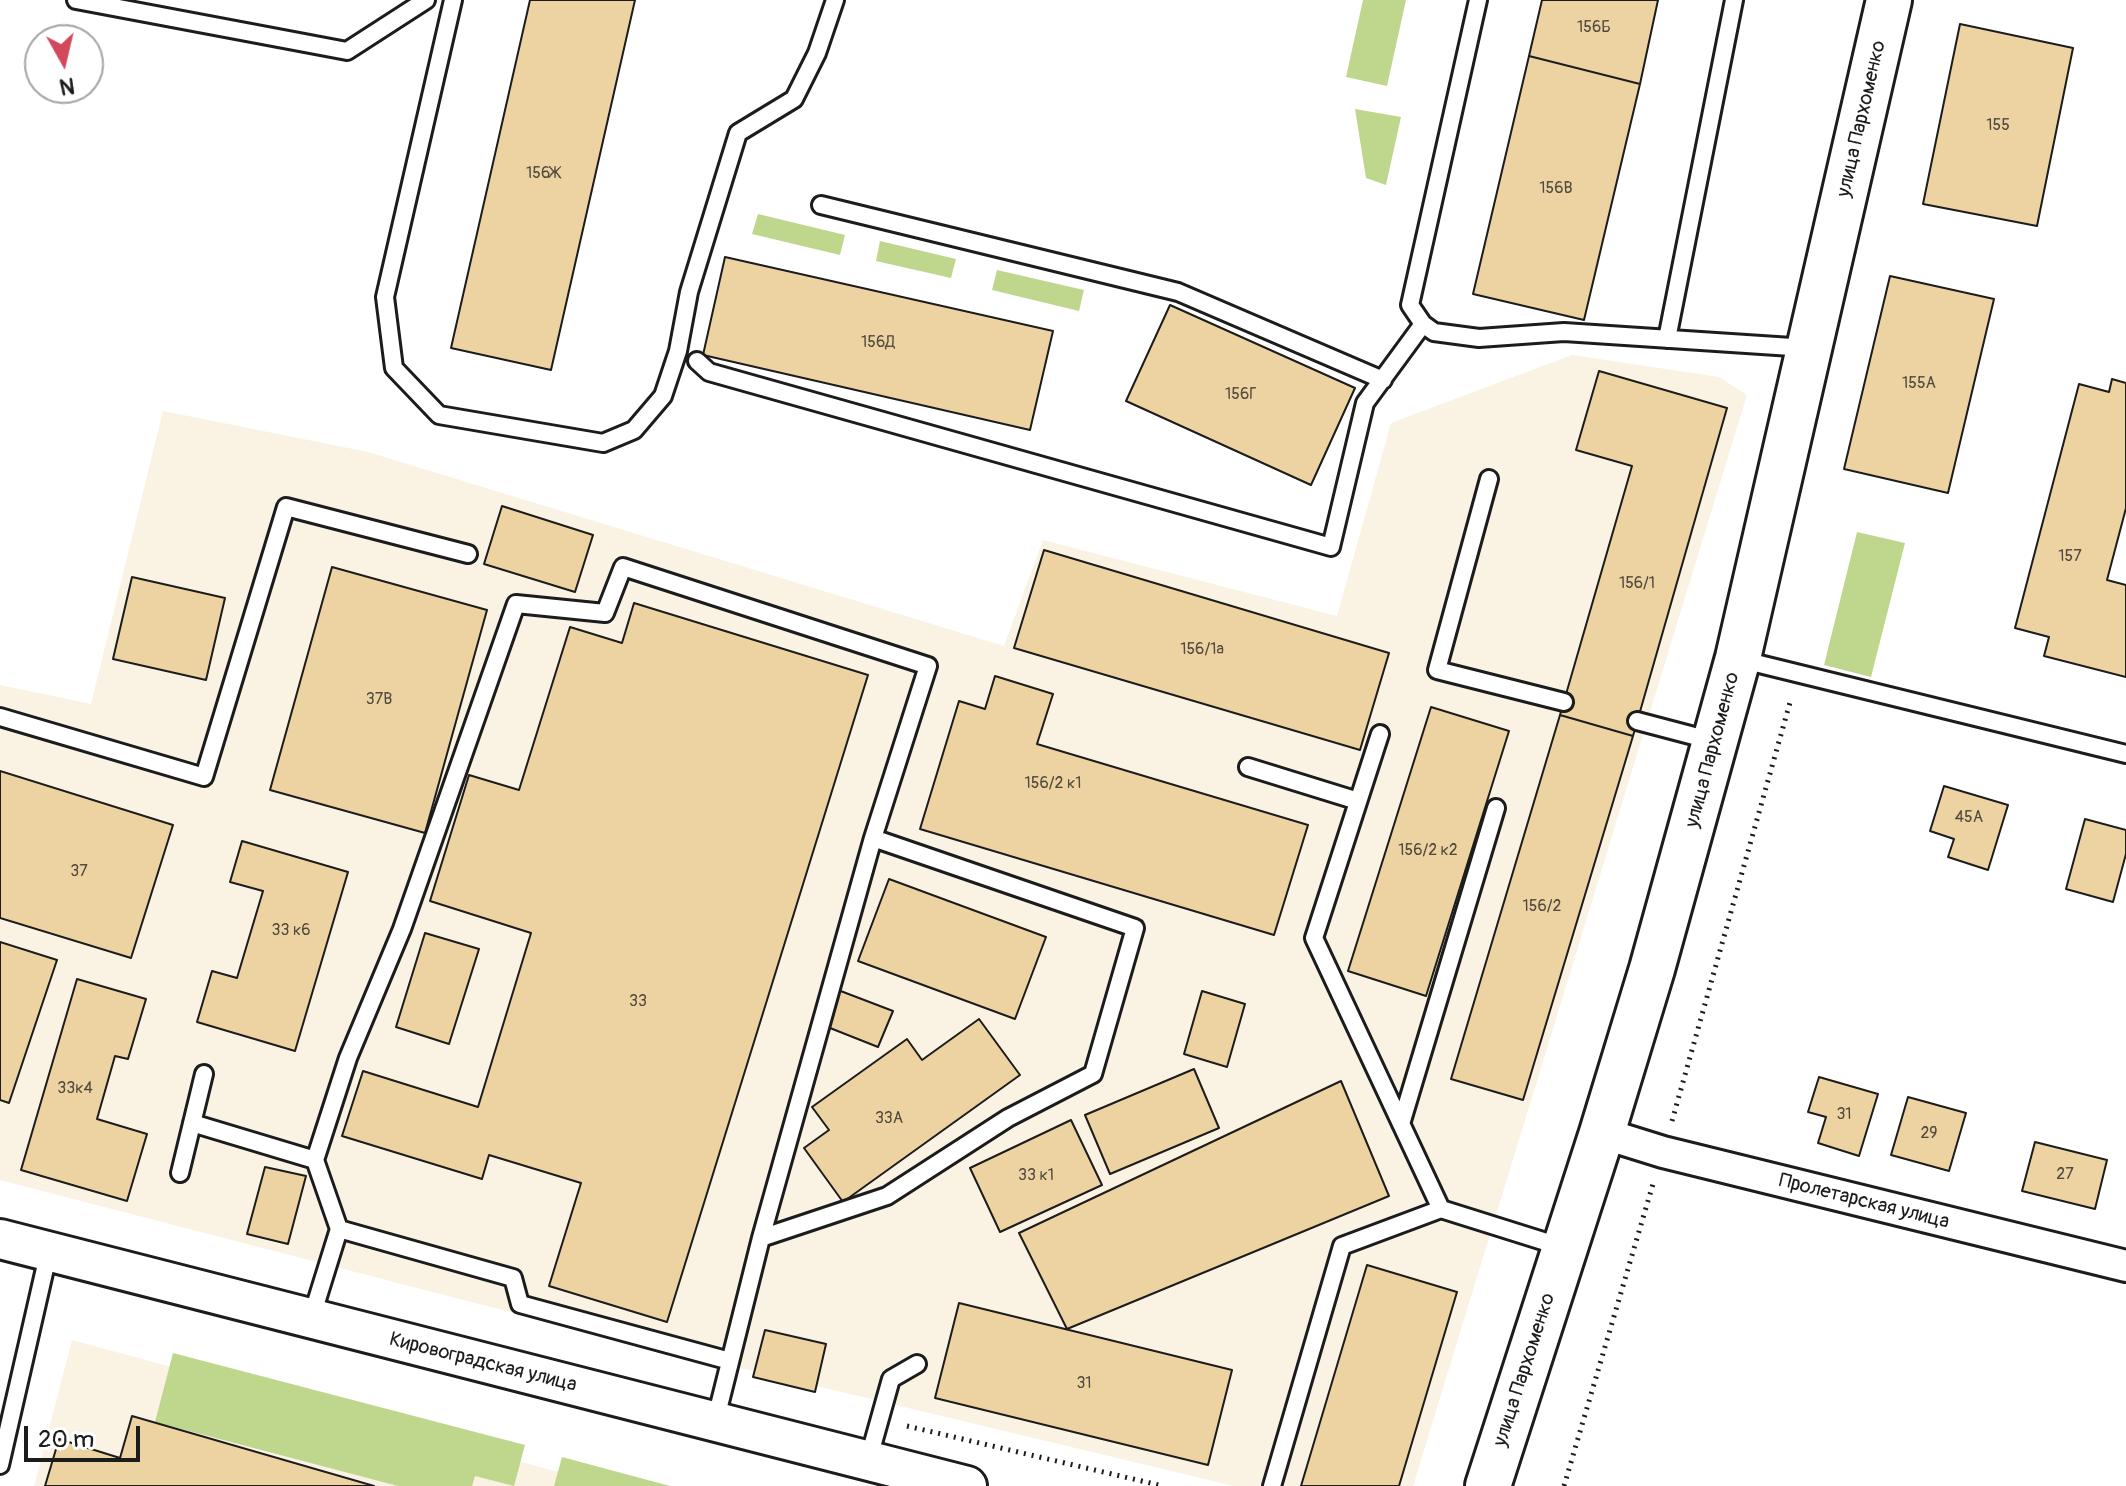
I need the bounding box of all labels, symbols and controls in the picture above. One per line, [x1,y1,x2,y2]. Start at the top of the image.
house number: 156Б [1577,18,1611,38]
north arrow [24,24,104,104]
street label: улица Пархоменко [1832,38,1892,200]
text: N [58,71,76,101]
house number: 155 [1986,116,2010,136]
house number: 156Ж [526,164,560,184]
house number: 156В [1539,179,1573,199]
house number: 156Д [861,333,895,353]
house number: 155А [1902,374,1936,394]
house number: 156Г [1225,385,1257,405]
house number: 157 [2058,547,2082,567]
house number: 156/1 [1619,574,1655,594]
house number: 156/1а [1180,640,1224,660]
street label: улица Пархоменко [1681,670,1745,830]
house number: 37В [366,690,392,710]
house number: 156/2 к1 [1025,774,1081,794]
house number: 45А [1955,808,1983,828]
house number: 156/2 к2 [1398,841,1458,861]
house number: 37 [70,862,88,882]
house number: 156/2 [1523,897,1561,917]
house number: 33 к6 [272,921,310,941]
house number: 33 [629,992,647,1012]
house number: 33к4 [57,1079,93,1099]
house number: 31 [1836,1105,1852,1125]
house number: 33А [875,1109,903,1129]
house number: 29 [1920,1124,1938,1144]
house number: 27 [2056,1165,2074,1185]
house number: 33 к1 [1018,1166,1054,1186]
street label: Пролетарская улица [1776,1169,1952,1235]
street label: улица Пархоменко [1489,1290,1561,1450]
street label: Кировоградская улица [387,1328,579,1398]
house number: 31 [1076,1374,1092,1394]
scale bar [28,1410,144,1460]
text: 20 m [38,1425,94,1454]

